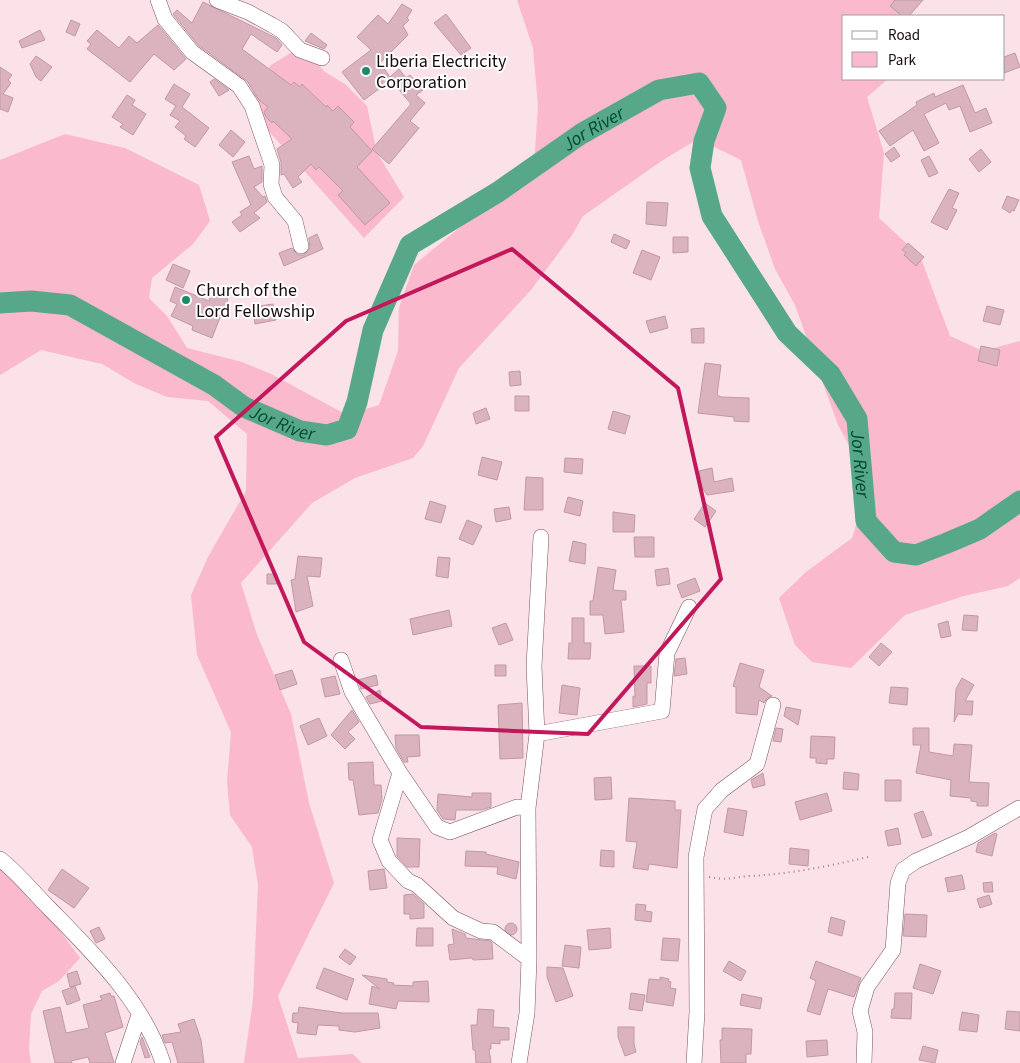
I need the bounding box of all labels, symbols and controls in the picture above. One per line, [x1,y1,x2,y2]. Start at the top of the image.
legend [842,15,1005,80]
text: Road [888,25,920,46]
place label: Liberia Electricity Corporation [376,49,507,95]
text: Park [888,50,917,71]
marker: Liberia Electricity Corporation [360,65,372,77]
water label: Jor River [557,100,631,159]
place label: Church of the Lord Fellowship [196,278,315,324]
marker: Church of the Lord Fellowship [180,294,192,306]
water label: Jor River [244,399,318,448]
water label: Jor River [843,428,876,501]

